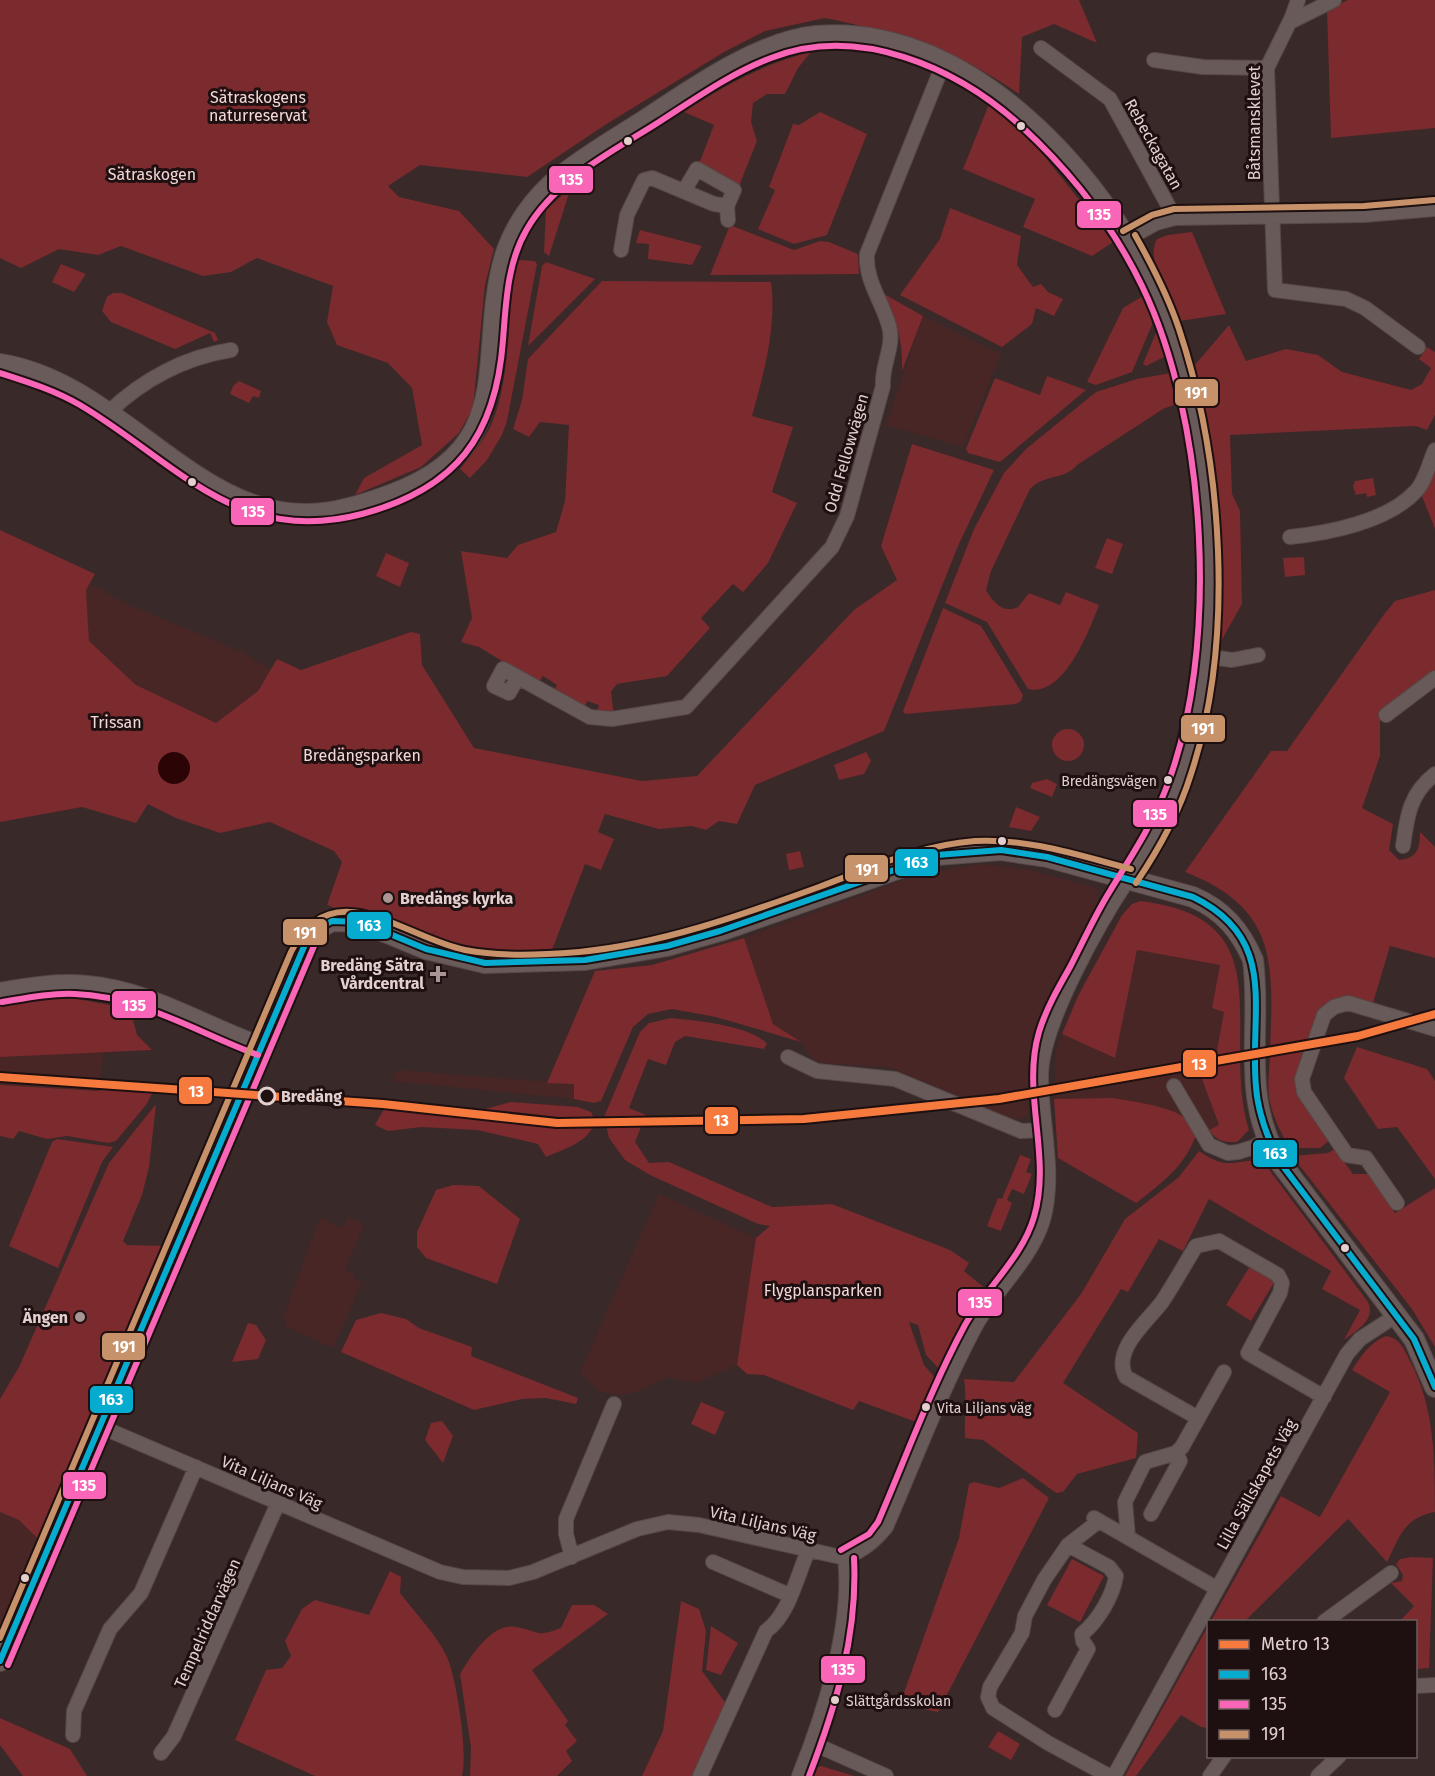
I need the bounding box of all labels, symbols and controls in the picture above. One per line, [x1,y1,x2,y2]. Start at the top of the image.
street label: Båtsmansklevet [1245,65,1264,180]
park label: Sätraskogens naturreservat [209,88,307,125]
street label: Rebeckagatan [1121,95,1186,193]
unlabelled marker [1015,120,1027,132]
unlabelled marker [622,135,634,147]
park label: Sätraskogen [108,165,196,184]
line badge: 135 [548,165,594,194]
text: 135 [559,170,584,189]
line badge: 135 [1076,200,1122,229]
text: 135 [1087,205,1112,224]
line badge: 191 [1174,378,1219,407]
text: 191 [1184,383,1208,402]
street label: Odd Fellowvägen [820,391,873,515]
unlabelled marker [186,476,198,488]
line badge: 135 [230,497,275,526]
text: 135 [241,502,266,521]
park label: Trissan [90,713,142,732]
line badge: 191 [1180,714,1226,743]
text: 191 [1191,719,1215,738]
park label: Bredängsparken [303,746,421,765]
place label: Bredängsvägen [1061,773,1157,790]
marker: Bredängsvägen [1162,774,1174,786]
line badge: 135 [1132,799,1178,828]
text: 135 [1143,805,1168,824]
unlabelled marker [996,835,1008,847]
line badge: 163 [894,848,939,877]
text: 163 [904,853,928,872]
line badge: 191 [844,854,889,883]
text: 191 [855,860,879,879]
place label: Bredängs kyrka [400,889,514,908]
marker: Bredängs kyrka [381,891,395,905]
line badge: 163 [346,911,392,940]
text: 163 [357,916,381,935]
line badge: 191 [282,918,328,946]
text: 191 [293,923,317,942]
place label: Bredäng Sätra Vårdcentral [320,956,424,993]
marker: Bredäng Sätra Vårdcentral [429,965,447,983]
line badge: 135 [111,990,157,1019]
text: 135 [122,996,147,1015]
line badge: 13 [1182,1049,1217,1078]
text: 13 [1191,1055,1207,1074]
line badge: 13 [178,1076,213,1105]
text: 13 [188,1082,204,1101]
marker: Bredäng [258,1087,276,1105]
place label: Bredäng [281,1087,342,1106]
line badge: 13 [704,1106,739,1135]
text: 13 [713,1111,729,1130]
line badge: 163 [1252,1139,1298,1168]
text: 163 [1263,1144,1287,1163]
unlabelled marker [1339,1242,1351,1254]
park label: Flygplansparken [764,1281,882,1300]
line badge: 135 [957,1288,1003,1317]
text: 135 [968,1293,993,1312]
place label: Ängen [22,1308,68,1327]
marker: Ängen [73,1310,87,1324]
line badge: 191 [101,1332,146,1361]
text: 191 [112,1337,136,1356]
line badge: 163 [89,1385,134,1414]
text: 163 [99,1390,123,1409]
place label: Vita Liljans väg [937,1400,1032,1417]
marker: Vita Liljans väg [920,1401,932,1413]
street label: Lilla Sällskapets Väg [1213,1415,1301,1553]
street label: Vita Liljans Väg [218,1452,326,1513]
line badge: 135 [62,1471,107,1500]
text: 135 [72,1476,97,1495]
street label: Vita Liljans Väg [708,1502,819,1545]
street label: Tempelriddarvägen [170,1555,245,1691]
unlabelled marker [19,1572,31,1584]
legend [1207,1620,1417,1758]
text: Metro 13 [1261,1633,1330,1655]
line badge: 135 [820,1655,866,1684]
text: 135 [831,1660,856,1679]
text: 163 [1261,1663,1287,1685]
place label: Slättgårdsskolan [846,1693,951,1710]
text: 135 [1261,1693,1287,1715]
marker: Slättgårdsskolan [829,1694,841,1706]
text: 191 [1261,1723,1286,1745]

